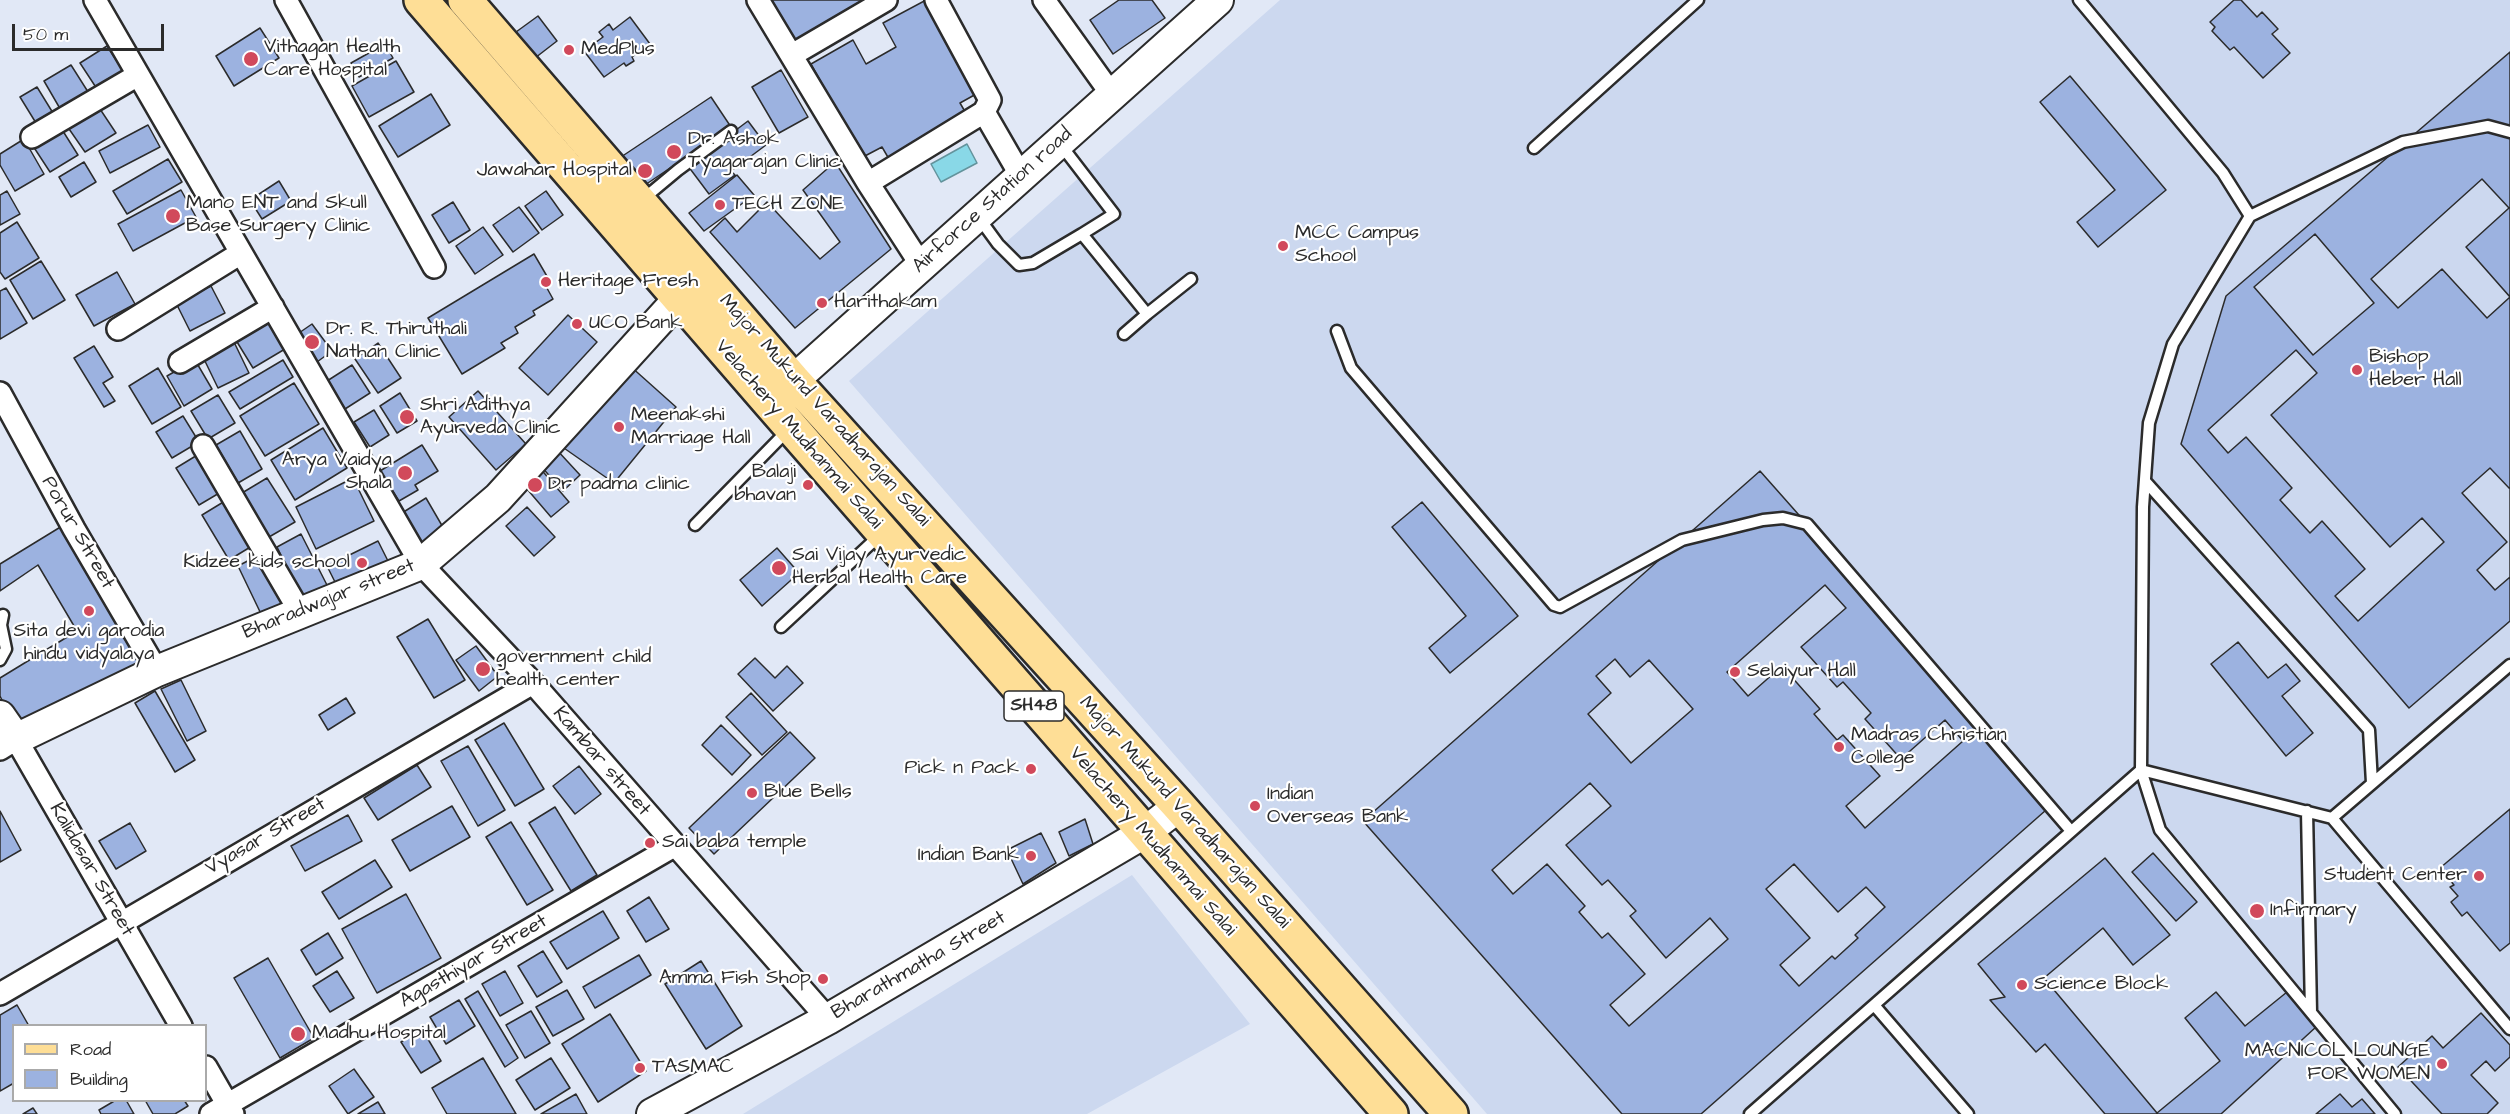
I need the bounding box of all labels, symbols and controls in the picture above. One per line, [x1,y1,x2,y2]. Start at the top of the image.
scale bar [15,12,166,50]
text: 50 m [23,22,68,47]
place label: Vithagan Health Care Hospital [264,36,400,83]
place label: MedPlus [581,38,655,62]
marker: MedPlus [562,43,576,57]
marker: Vithagan Health Care Hospital [242,50,260,68]
street label: Airforce Station road [908,123,1078,279]
place label: Dr. Ashok Tyagarajan Clinic [688,128,841,175]
marker: Dr. Ashok Tyagarajan Clinic [665,143,683,161]
place label: Jawahar Hospital [477,159,632,183]
marker: Jawahar Hospital [636,162,654,180]
place label: Mano ENT and Skull Base Surgery Clinic [186,192,370,239]
place label: TECH ZONE [732,193,844,217]
marker: TECH ZONE [713,198,727,212]
marker: Mano ENT and Skull Base Surgery Clinic [164,207,182,225]
place label: MCC Campus School [1295,222,1419,269]
marker: MCC Campus School [1276,239,1290,253]
place label: Heritage Fresh [558,270,698,294]
marker: Heritage Fresh [539,275,553,289]
street label: Major Mukund Varadharajan Salai [713,290,935,532]
place label: Harithakam [834,291,937,315]
marker: Harithakam [815,296,829,310]
place label: UCO Bank [589,312,682,336]
marker: UCO Bank [570,317,584,331]
place label: Dr. R. Thiruthali Nathan Clinic [326,318,467,365]
marker: Dr. R. Thiruthali Nathan Clinic [303,333,321,351]
street label: Velachery Mudhanmai Salai [709,335,887,535]
place label: Bishop Heber Hall [2369,346,2462,393]
marker: Bishop Heber Hall [2350,363,2364,377]
place label: Shri Adithya Ayurveda Clinic [420,394,561,441]
place label: Meenakshi Marriage Hall [631,404,751,451]
marker: Shri Adithya Ayurveda Clinic [398,408,416,426]
marker: Meenakshi Marriage Hall [612,420,626,434]
place label: Arya Vaidya Shala [282,449,392,496]
place label: Balaji bhavan [734,461,796,508]
marker: Arya Vaidya Shala [396,464,414,482]
street label: Porur Street [35,472,119,594]
place label: Dr padma clinic [548,473,690,497]
marker: Dr padma clinic [526,476,544,494]
marker: Balaji bhavan [801,478,815,492]
place label: Sai Vijay Ayurvedic Herbal Health Care [792,544,967,591]
place label: Kidzee kids school [183,551,350,575]
street label: Bharadwajar street [239,554,419,646]
marker: Kidzee kids school [355,556,369,570]
marker: Sai Vijay Ayurvedic Herbal Health Care [770,559,788,577]
marker: Sita devi garodia hindu vidyalaya [82,604,96,618]
place label: Sita devi garodia hindu vidyalaya [14,620,164,667]
place label: government child health center [496,646,651,693]
marker: government child health center [474,660,492,678]
place label: Selaiyur Hall [1747,660,1856,684]
marker: Selaiyur Hall [1728,665,1742,679]
road number: SH48 [1004,691,1064,721]
street label: Major Mukund Varadharajan Salai [1073,692,1295,934]
street label: Kambar street [547,702,655,822]
place label: Madras Christian College [1851,724,2007,771]
marker: Madras Christian College [1832,740,1846,754]
street label: Velachery Mudhanmai Salai [1063,742,1241,942]
place label: Pick n Pack [904,757,1019,781]
marker: Pick n Pack [1024,762,1038,776]
place label: Blue Bells [764,781,852,805]
place label: Indian Overseas Bank [1267,783,1408,830]
marker: Blue Bells [745,786,759,800]
street label: Vyasar Street [202,793,330,881]
street label: Kalidasar Street [43,799,139,941]
marker: Indian Overseas Bank [1248,799,1262,813]
place label: Sai baba temple [662,831,806,855]
marker: Sai baba temple [643,836,657,850]
place label: Indian Bank [918,844,1019,868]
marker: Indian Bank [1024,849,1038,863]
place label: Student Center [2324,864,2467,888]
marker: Student Center [2472,869,2486,883]
place label: Infirmary [2270,899,2357,923]
marker: Infirmary [2248,902,2266,920]
street label: Bharathmatha Street [828,906,1010,1026]
street label: Agasthiyar Street [396,910,552,1014]
place label: Amma Fish Shop [659,967,811,991]
marker: Amma Fish Shop [816,972,830,986]
place label: Science Block [2034,973,2168,997]
marker: Science Block [2015,978,2029,992]
place label: Madhu Hospital [312,1022,446,1046]
legend [12,1024,207,1102]
marker: Madhu Hospital [289,1025,307,1043]
text: Road [70,1037,111,1062]
place label: MACNICOL LOUNGE FOR WOMEN [2245,1040,2430,1087]
place label: TASMAC [652,1056,734,1080]
marker: MACNICOL LOUNGE FOR WOMEN [2435,1057,2449,1071]
marker: TASMAC [633,1061,647,1075]
text: Building [70,1067,128,1092]

